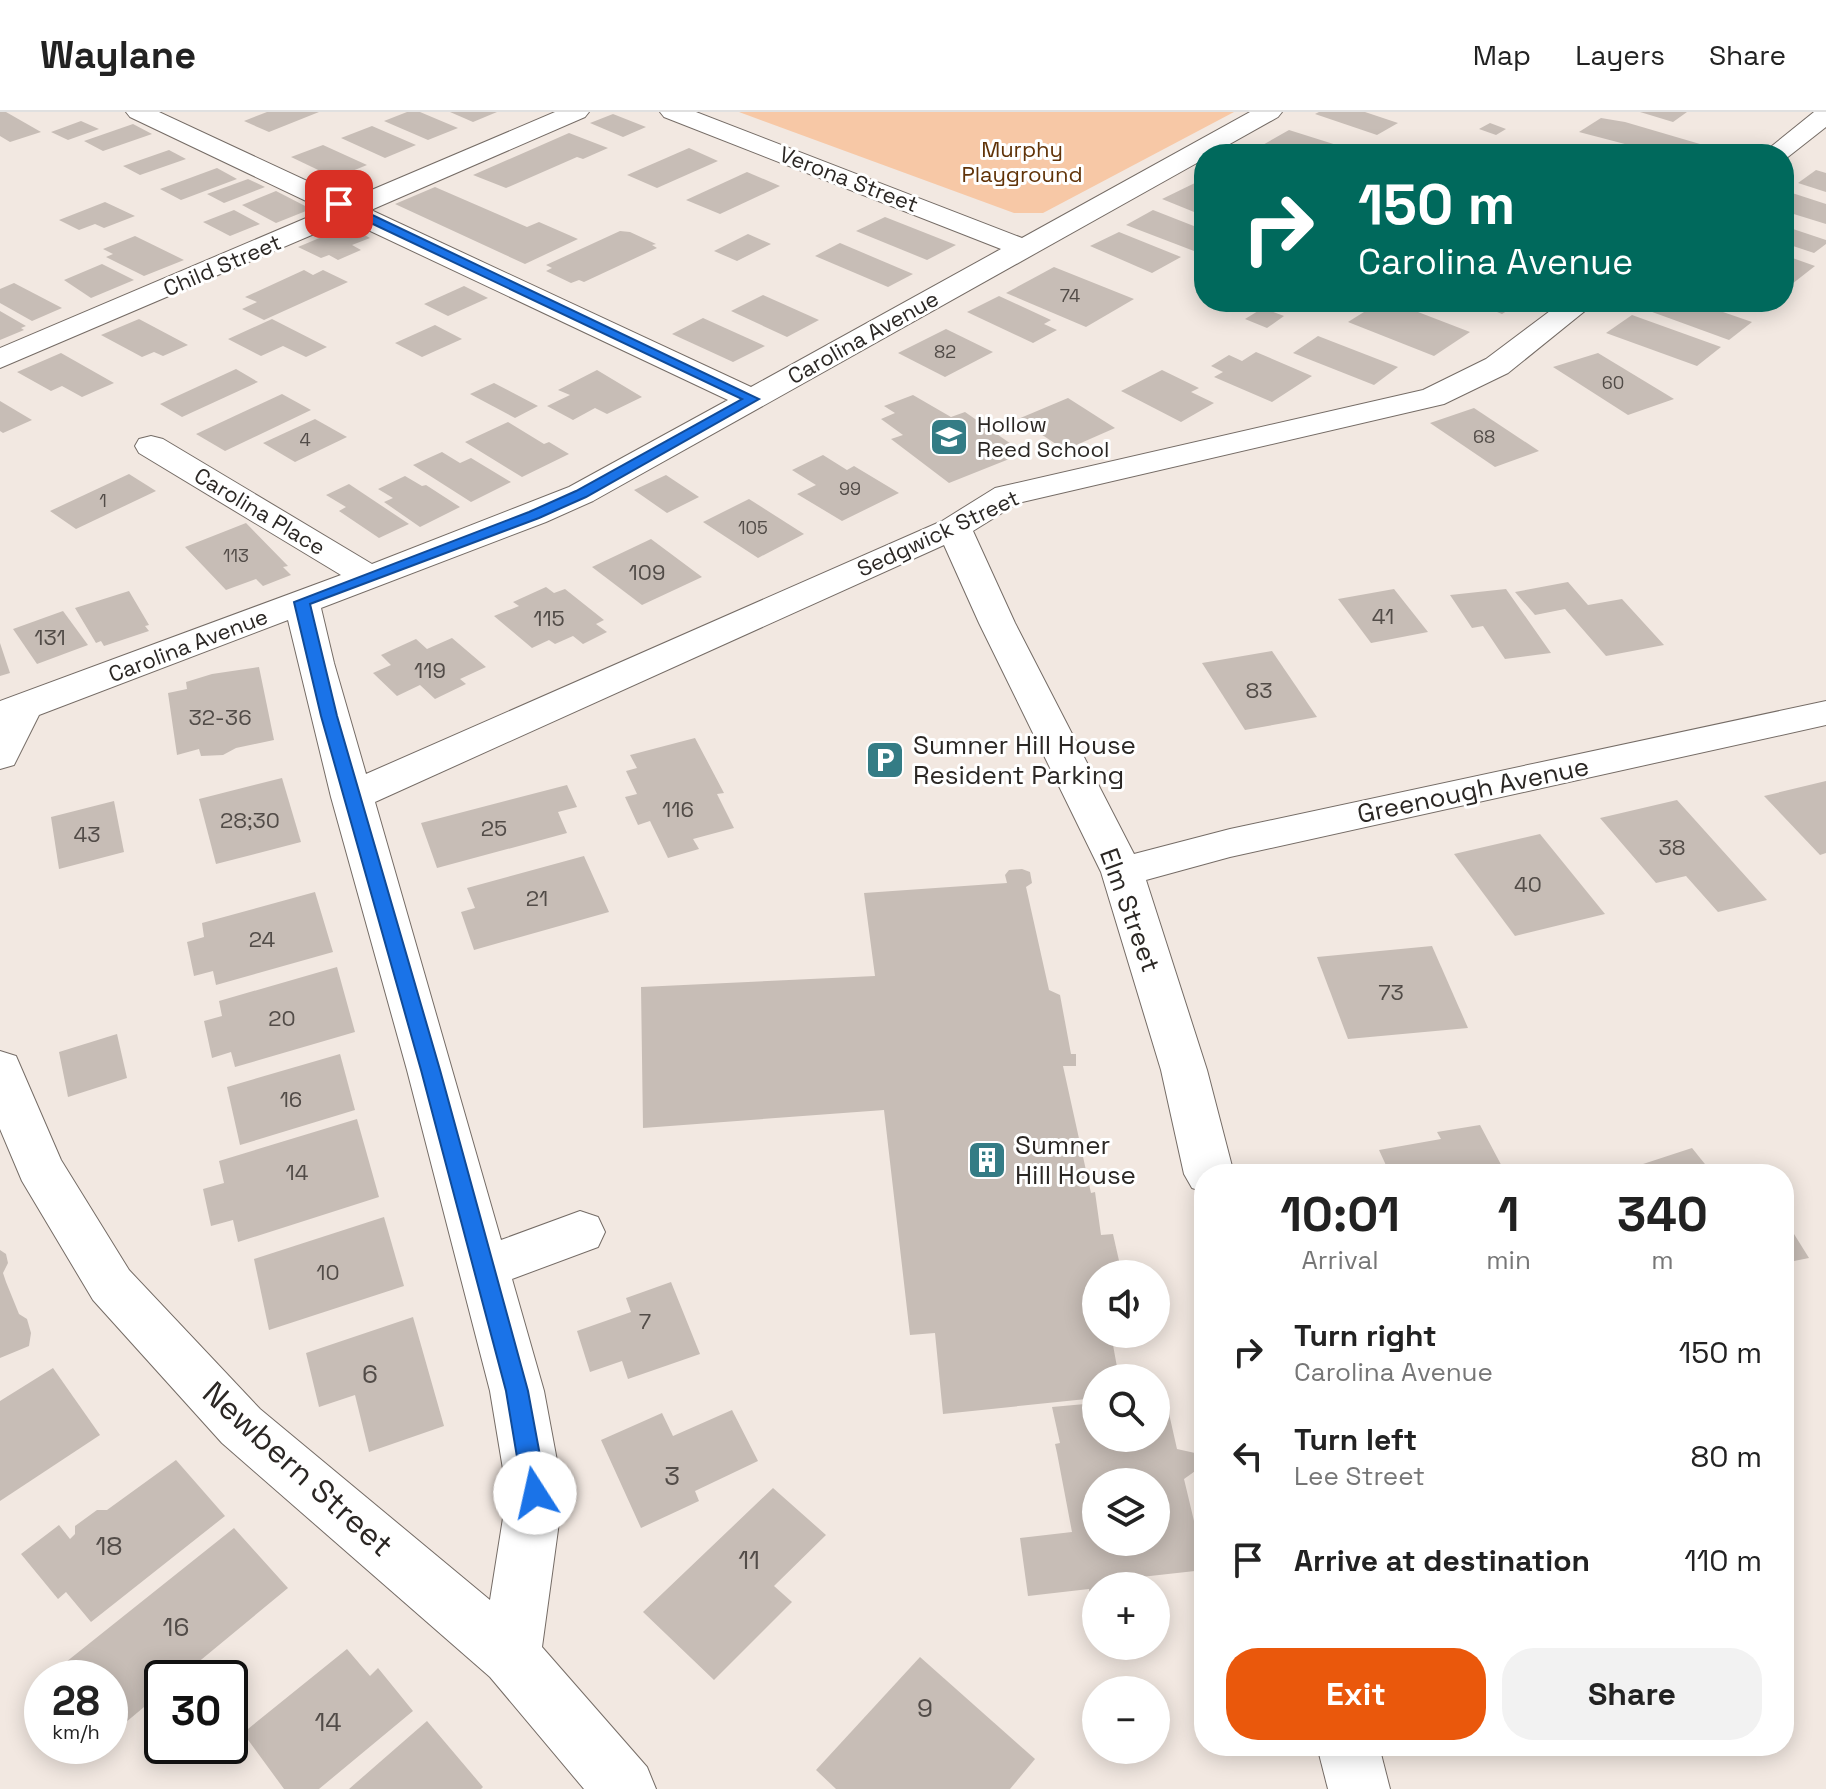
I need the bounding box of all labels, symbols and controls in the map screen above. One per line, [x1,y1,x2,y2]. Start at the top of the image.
text: Waylane [40,31,196,79]
text: Map [1473,37,1531,73]
text: Layers [1575,37,1665,73]
text: Share [1709,37,1786,73]
park label: Murphy Playground [961,135,1083,188]
street label: Verona Street [776,140,922,218]
text: 150 m [1358,169,1515,240]
pin [305,170,373,238]
icon: right [1226,176,1330,280]
icon: arrive [317,182,361,226]
street label: Child Street [159,228,285,302]
text: Carolina Avenue [1358,239,1633,285]
street label: Carolina Avenue [783,284,943,390]
house number: 74 [1060,284,1080,307]
house number: 82 [934,340,956,363]
house number: 60 [1602,371,1624,394]
place label: Hollow Reed School [977,410,1109,463]
school or university icon: Hollow Reed School [928,416,970,458]
house number: 68 [1473,425,1495,448]
house number: 4 [299,428,311,451]
street label: Carolina Place [189,461,331,561]
house number: 99 [839,477,861,500]
street label: Sedgwick Street [852,483,1024,583]
house number: 1 [99,489,107,512]
house number: 105 [738,516,768,539]
house number: 113 [223,544,249,567]
house number: 109 [629,558,665,586]
street label: Carolina Avenue [104,602,272,688]
house number: 41 [1372,602,1394,630]
house number: 115 [533,604,565,632]
house number: 131 [34,623,66,651]
house number: 119 [414,656,446,684]
house number: 83 [1246,676,1273,704]
house number: 32-36 [188,703,252,731]
place label: Sumner Hill House Resident Parking [913,728,1136,792]
parking icon: Sumner Hill House Resident Parking [864,739,906,781]
street label: Greenough Avenue [1354,749,1592,831]
house number: 116 [662,795,694,823]
house number: 28;30 [220,806,280,834]
house number: 25 [481,814,507,842]
house number: 43 [73,820,101,848]
house number: 38 [1659,833,1686,861]
street label: Elm Street [1092,843,1168,977]
house number: 40 [1514,870,1542,898]
house number: 21 [526,884,548,912]
house number: 24 [249,925,275,953]
house number: 73 [1378,978,1404,1006]
house number: 20 [268,1004,296,1032]
house number: 16 [280,1085,302,1113]
place label: Sumner Hill House [1015,1128,1136,1192]
building icon: Sumner Hill House [966,1139,1008,1181]
house number: 14 [286,1158,309,1186]
text: 10:01 [1280,1184,1400,1245]
text: 1 [1498,1184,1519,1245]
text: 340 [1617,1184,1708,1245]
text: Arrival [1301,1243,1379,1277]
text: min [1486,1243,1531,1277]
text: m [1651,1243,1674,1277]
house number: 10 [316,1258,340,1286]
map controls [1082,1260,1170,1764]
button: sound [1082,1260,1170,1348]
house number: 7 [639,1307,651,1335]
text: Turn right [1294,1316,1437,1355]
icon: right [1226,1330,1270,1374]
text: 150 m [1679,1333,1762,1372]
text: Carolina Avenue [1294,1355,1493,1389]
house number: 6 [362,1357,378,1391]
button: search [1082,1364,1170,1452]
street label: Newbern Street [194,1373,402,1565]
text: Turn left [1294,1420,1417,1459]
icon: left [1226,1434,1270,1478]
text: 80 m [1691,1437,1762,1476]
position arrow [493,1451,577,1535]
house number: 3 [664,1459,680,1493]
text: Lee Street [1294,1459,1425,1493]
button: layers [1082,1468,1170,1556]
house number: 18 [95,1529,123,1563]
icon: arrive [1226,1538,1270,1582]
text: Arrive at destination [1294,1541,1590,1580]
text: 110 m [1684,1541,1762,1580]
house number: 11 [738,1543,760,1577]
button: + [1082,1572,1170,1660]
house number: 16 [163,1610,189,1644]
button: Exit [1226,1648,1486,1740]
button: Share [1502,1648,1762,1740]
speed limit sign: 30 [144,1660,248,1764]
text: 28 [52,1676,100,1727]
button: − [1082,1676,1170,1764]
house number: 9 [917,1691,933,1725]
house number: 14 [314,1705,342,1739]
text: km/h [52,1719,100,1745]

